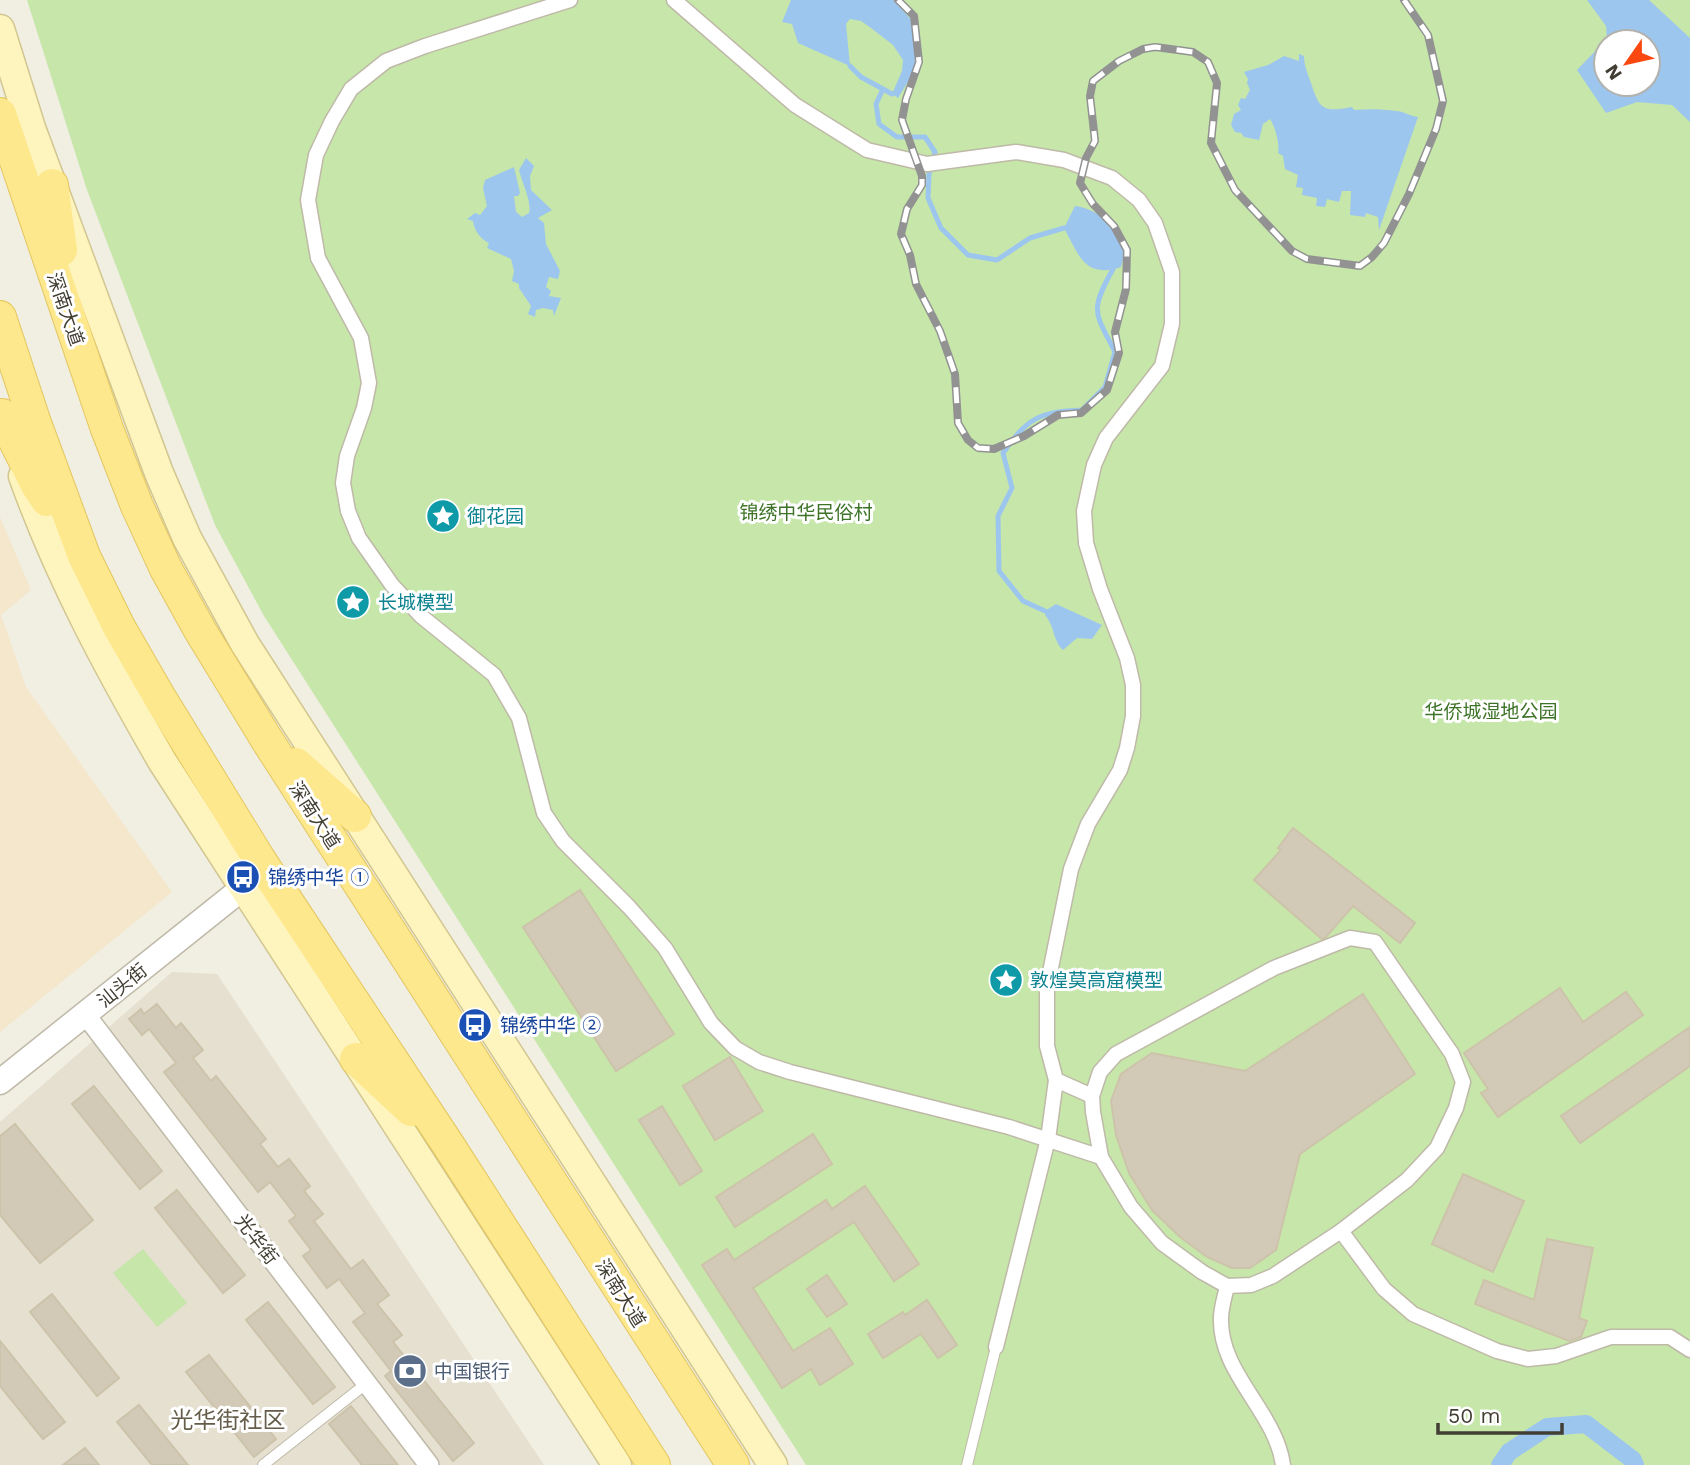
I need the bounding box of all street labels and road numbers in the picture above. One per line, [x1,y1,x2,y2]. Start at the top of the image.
street label: 深南大道 [42,269,89,349]
street label: 深南大道 [284,777,345,853]
street label: 汕头街 [93,959,152,1012]
street label: 光华街 [230,1210,283,1269]
street label: 深南大道 [591,1255,650,1332]

